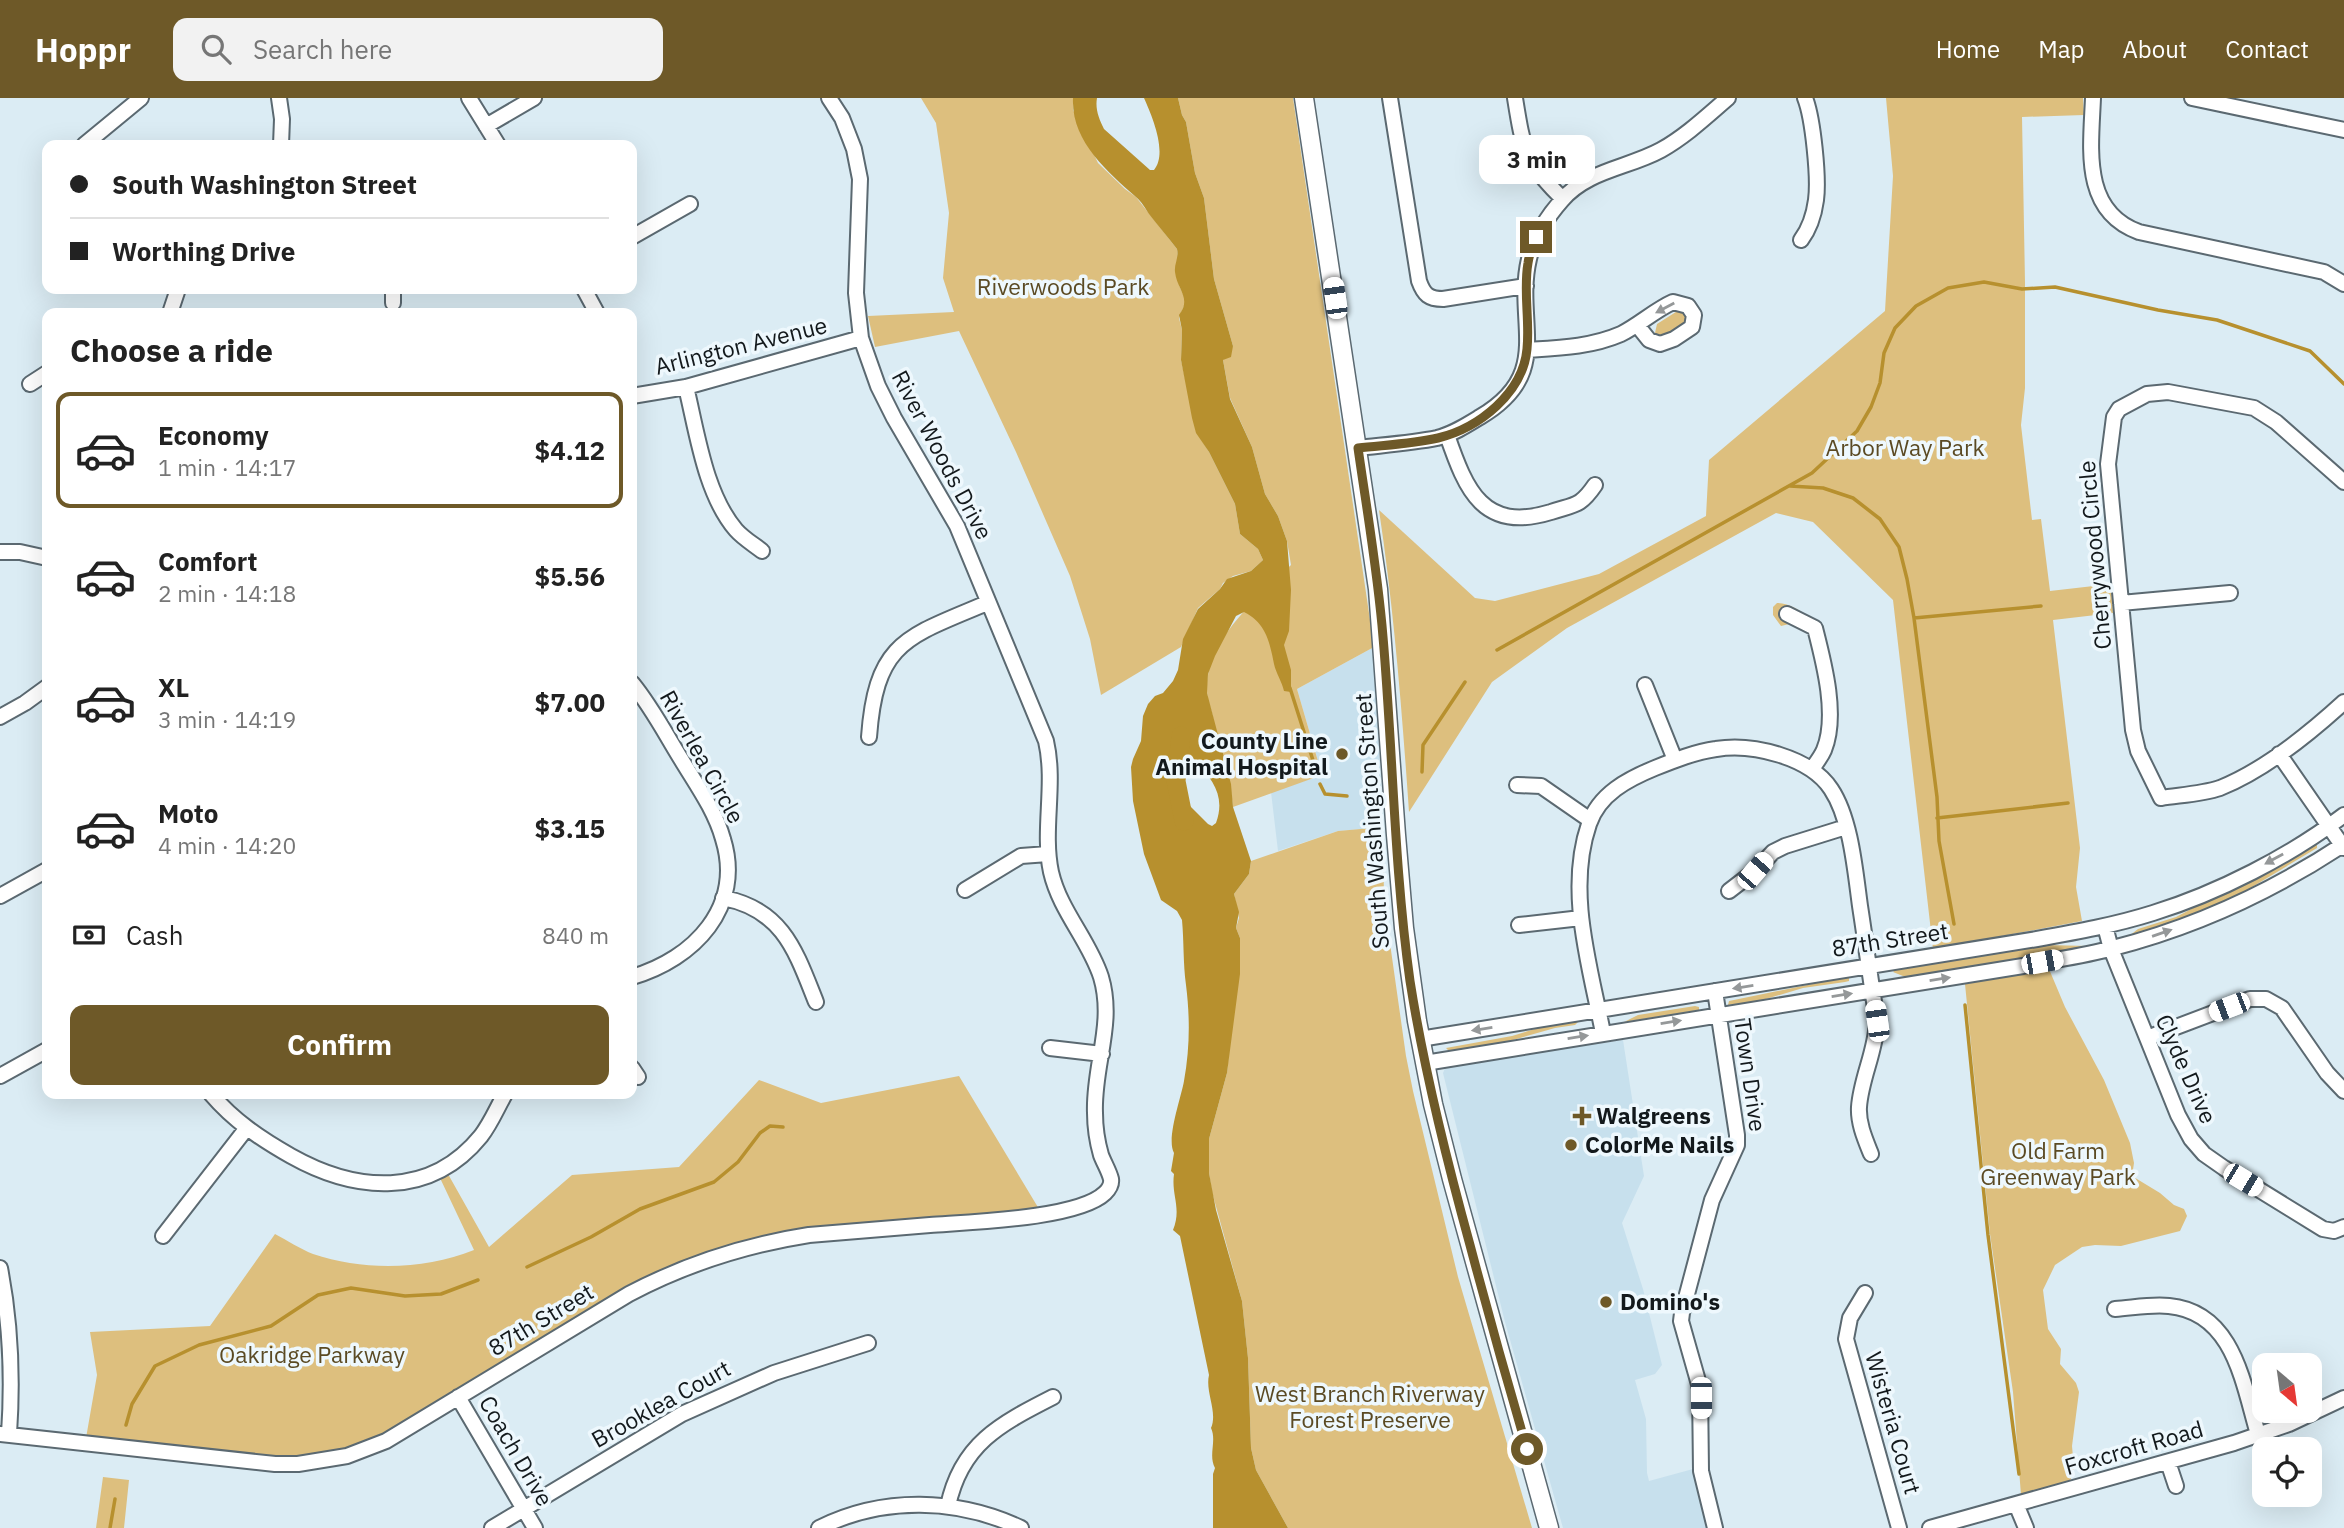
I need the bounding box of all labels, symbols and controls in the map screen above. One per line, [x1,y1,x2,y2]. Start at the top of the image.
search box [173,18,663,81]
text: Hoppr [35,28,131,71]
icon: search [197,30,235,68]
text: Search here [253,32,392,66]
text: Home [1936,33,2000,65]
text: Map [2038,33,2084,65]
text: About [2122,33,2187,65]
text: Contact [2225,33,2309,65]
callout: 3 min [1478,136,1594,184]
text: 3 min [1507,144,1567,174]
text: South Washington Street [112,167,417,201]
route end [1520,221,1552,253]
text: Worthing Drive [112,234,295,268]
park label: Riverwoods Park [977,271,1149,301]
car [1322,276,1349,320]
one-way arrow [1655,302,1675,313]
street label: Arlington Avenue [651,309,830,381]
text: Choose a ride [70,329,273,371]
street label: River Woods Drive [886,365,1000,544]
text: Economy [158,418,269,452]
icon: car [74,419,137,482]
park label: Arbor Way Park [1825,432,1985,462]
text: $4.12 [535,433,605,467]
text: 1 min · 14:17 [158,452,296,482]
street label: Cherrywood Circle [2071,459,2117,651]
text: Comfort [158,544,257,578]
icon: car [74,545,137,608]
text: $5.56 [535,559,605,593]
text: 2 min · 14:18 [158,578,296,608]
text: XL [158,670,189,704]
icon: car [74,671,137,734]
street label: Riverlea Circle [654,684,752,829]
text: $7.00 [535,685,605,719]
street label: South Washington Street [1347,692,1395,950]
text: 3 min · 14:19 [158,704,296,734]
place label: County Line Animal Hospital [1155,725,1328,781]
marker: County Line Animal Hospital [1334,746,1350,762]
text: Moto [158,796,218,830]
icon: car [74,797,137,860]
text: $3.15 [535,811,605,845]
text: 4 min · 14:20 [158,830,296,860]
car [1734,848,1777,894]
one-way arrow [2264,853,2283,865]
street label: 87th Street [1830,915,1950,963]
icon: cash [70,916,108,954]
text: Cash [126,918,183,952]
text: 840 m [542,920,609,950]
one-way arrow [2152,928,2173,938]
car [2020,948,2065,976]
one-way arrow [1929,973,1951,984]
one-way arrow [1732,982,1754,993]
one-way arrow [1831,989,1853,1000]
car [2206,990,2253,1024]
car [1864,999,1891,1043]
button: Confirm [70,1005,609,1085]
street label: Clyde Drive [2150,1009,2224,1128]
one-way arrow [1660,1016,1682,1027]
street label: Town Drive [1728,1016,1774,1133]
one-way arrow [1471,1024,1493,1035]
one-way arrow [1568,1031,1590,1042]
place label: Walgreens [1596,1100,1711,1130]
marker: Walgreens [1574,1108,1590,1124]
place label: ColorMe Nails [1585,1129,1734,1159]
park label: Old Farm Greenway Park [1980,1135,2136,1191]
marker: ColorMe Nails [1563,1137,1579,1153]
car [2220,1160,2267,1200]
street label: 87th Street [483,1276,598,1362]
place label: Domino's [1620,1286,1720,1316]
marker: Domino's [1598,1294,1614,1310]
park label: Oakridge Parkway [219,1339,405,1369]
street label: Wisteria Court [1859,1348,1929,1497]
street label: Brooklea Court [586,1353,735,1454]
north arrow [2252,1353,2322,1423]
map controls [2252,1353,2322,1507]
car [1691,1377,1712,1419]
park label: West Branch Riverway Forest Preserve [1255,1378,1486,1434]
street label: Coach Drive [473,1390,561,1511]
street label: Foxcroft Road [2061,1413,2206,1481]
route start [1511,1433,1543,1465]
button: locate [2252,1437,2322,1507]

